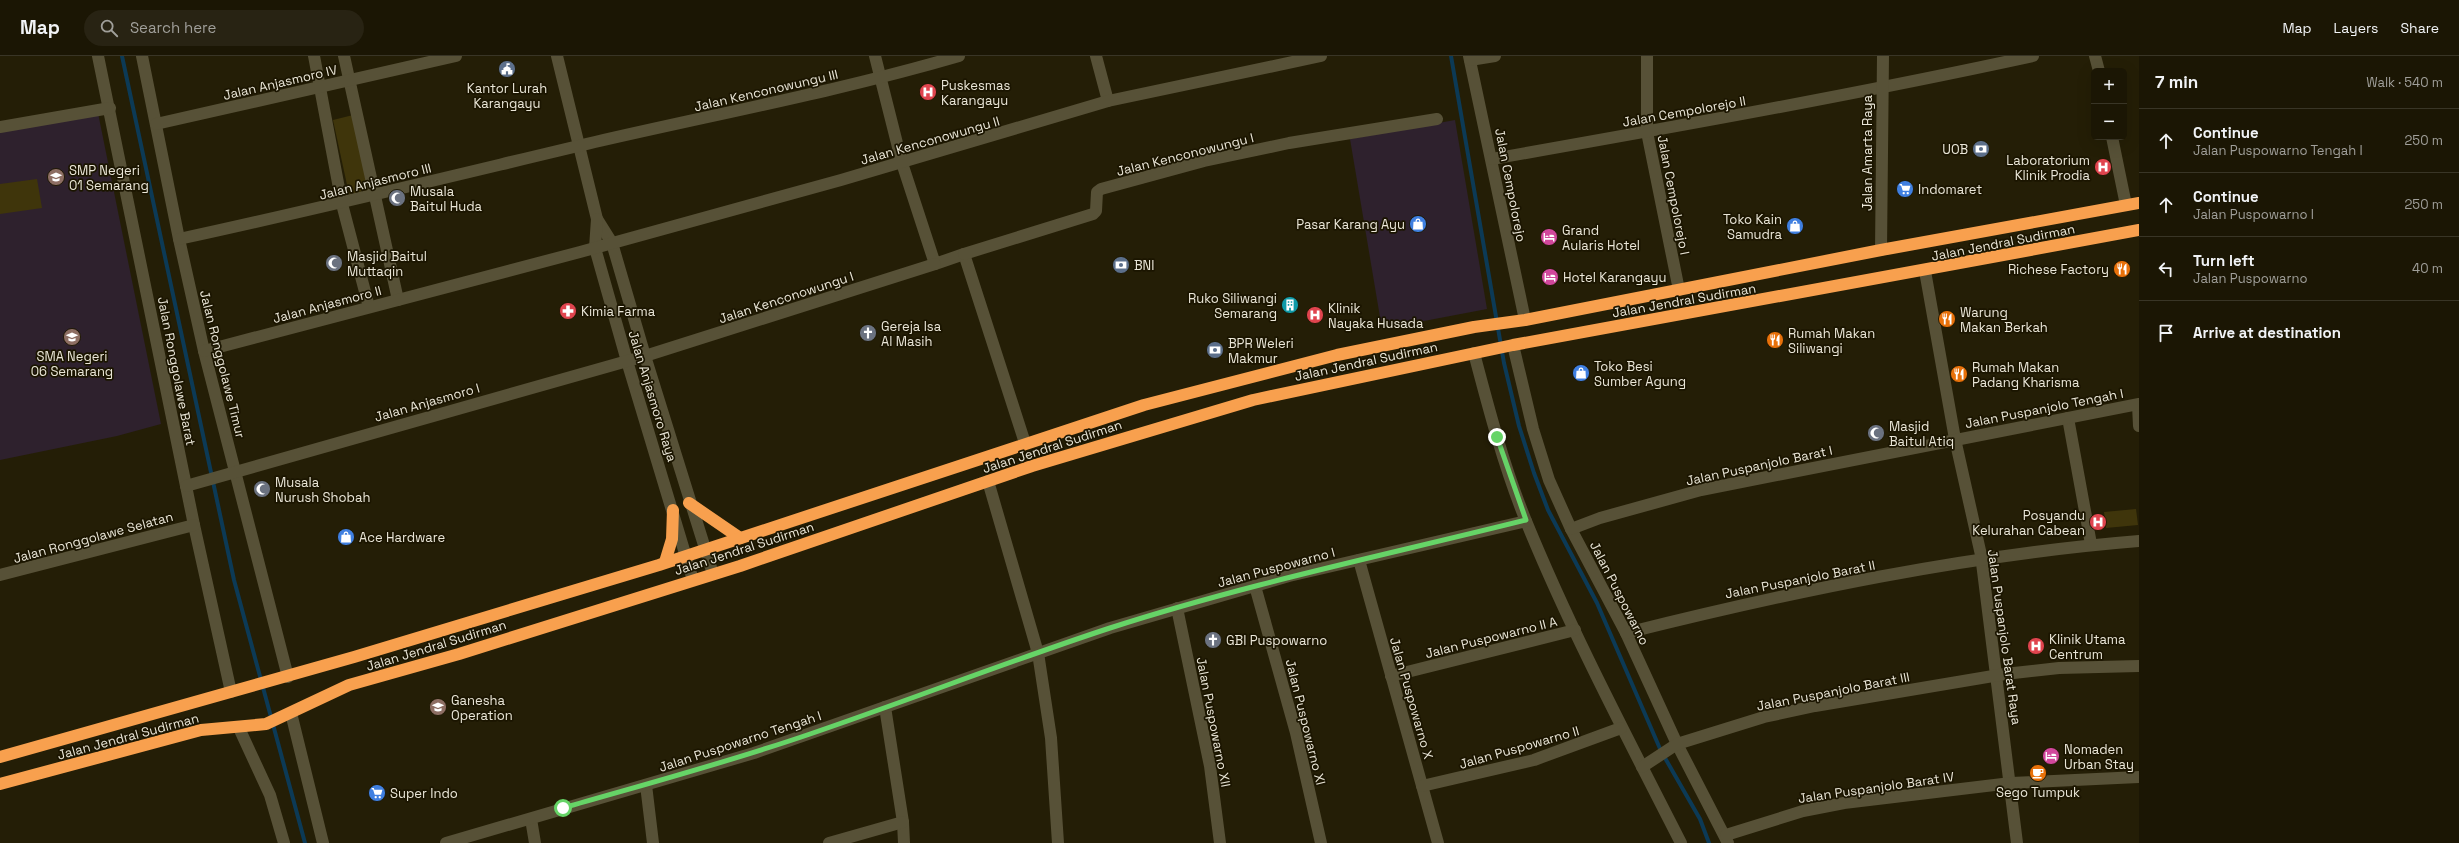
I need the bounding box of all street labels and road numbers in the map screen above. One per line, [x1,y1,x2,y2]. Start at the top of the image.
street label: Jalan Anjasmoro IV [221,61,339,104]
street label: Jalan Kenconowungu III [692,66,840,115]
street label: Jalan Cempolorejo II [1621,92,1747,131]
street label: Jalan Amarta Raya [1859,94,1876,211]
street label: Jalan Kenconowungu II [858,112,1002,169]
street label: Jalan Cempolorejo [1491,127,1530,243]
street label: Jalan Kenconowungu I [1115,129,1256,180]
street label: Jalan Cempolorejo I [1654,134,1693,257]
street label: Jalan Anjasmoro III [317,159,433,204]
street label: Jalan Jendral Sudirman [1930,220,2076,265]
street label: Jalan Kenconowungu I [716,268,856,327]
street label: Jalan Jendral Sudirman [1611,279,1757,322]
street label: Jalan Anjasmoro II [271,282,383,327]
street label: Jalan Ronggolawe Timur [196,288,249,440]
street label: Jalan Ronggolawe Barat [154,295,199,447]
street label: Jalan Anjasmoro Raya [624,328,681,464]
street label: Jalan Jendral Sudirman [1293,338,1439,385]
street label: Jalan Anjasmoro I [373,379,482,426]
street label: Jalan Puspanjolo Tengah I [1963,385,2125,432]
street label: Jalan Jendral Sudirman [980,416,1124,477]
street label: Jalan Puspanjolo Barat I [1684,442,1834,489]
street label: Jalan Ronggolawe Selatan [11,508,175,567]
street label: Jalan Jendral Sudirman [672,518,816,579]
street label: Jalan Puspowarno [1586,538,1653,648]
street label: Jalan Puspowarno I [1216,544,1337,591]
street label: Jalan Puspanjolo Barat Raya [1984,548,2025,726]
street label: Jalan Puspanjolo Barat II [1724,557,1877,602]
street label: Jalan Puspowarno II A [1423,613,1559,662]
street label: Jalan Jendral Sudirman [364,616,508,675]
street label: Jalan Puspowarno X [1386,635,1437,761]
street label: Jalan Puspowarno XII [1193,655,1234,789]
street label: Jalan Puspowarno XI [1282,657,1329,787]
street label: Jalan Puspanjolo Barat III [1755,668,1911,715]
street label: Jalan Puspowarno Tengah I [657,707,823,776]
street label: Jalan Jendral Sudirman [55,709,201,764]
street label: Jalan Puspowarno II [1457,722,1581,773]
street label: Jalan Puspanjolo Barat IV [1797,768,1955,807]

